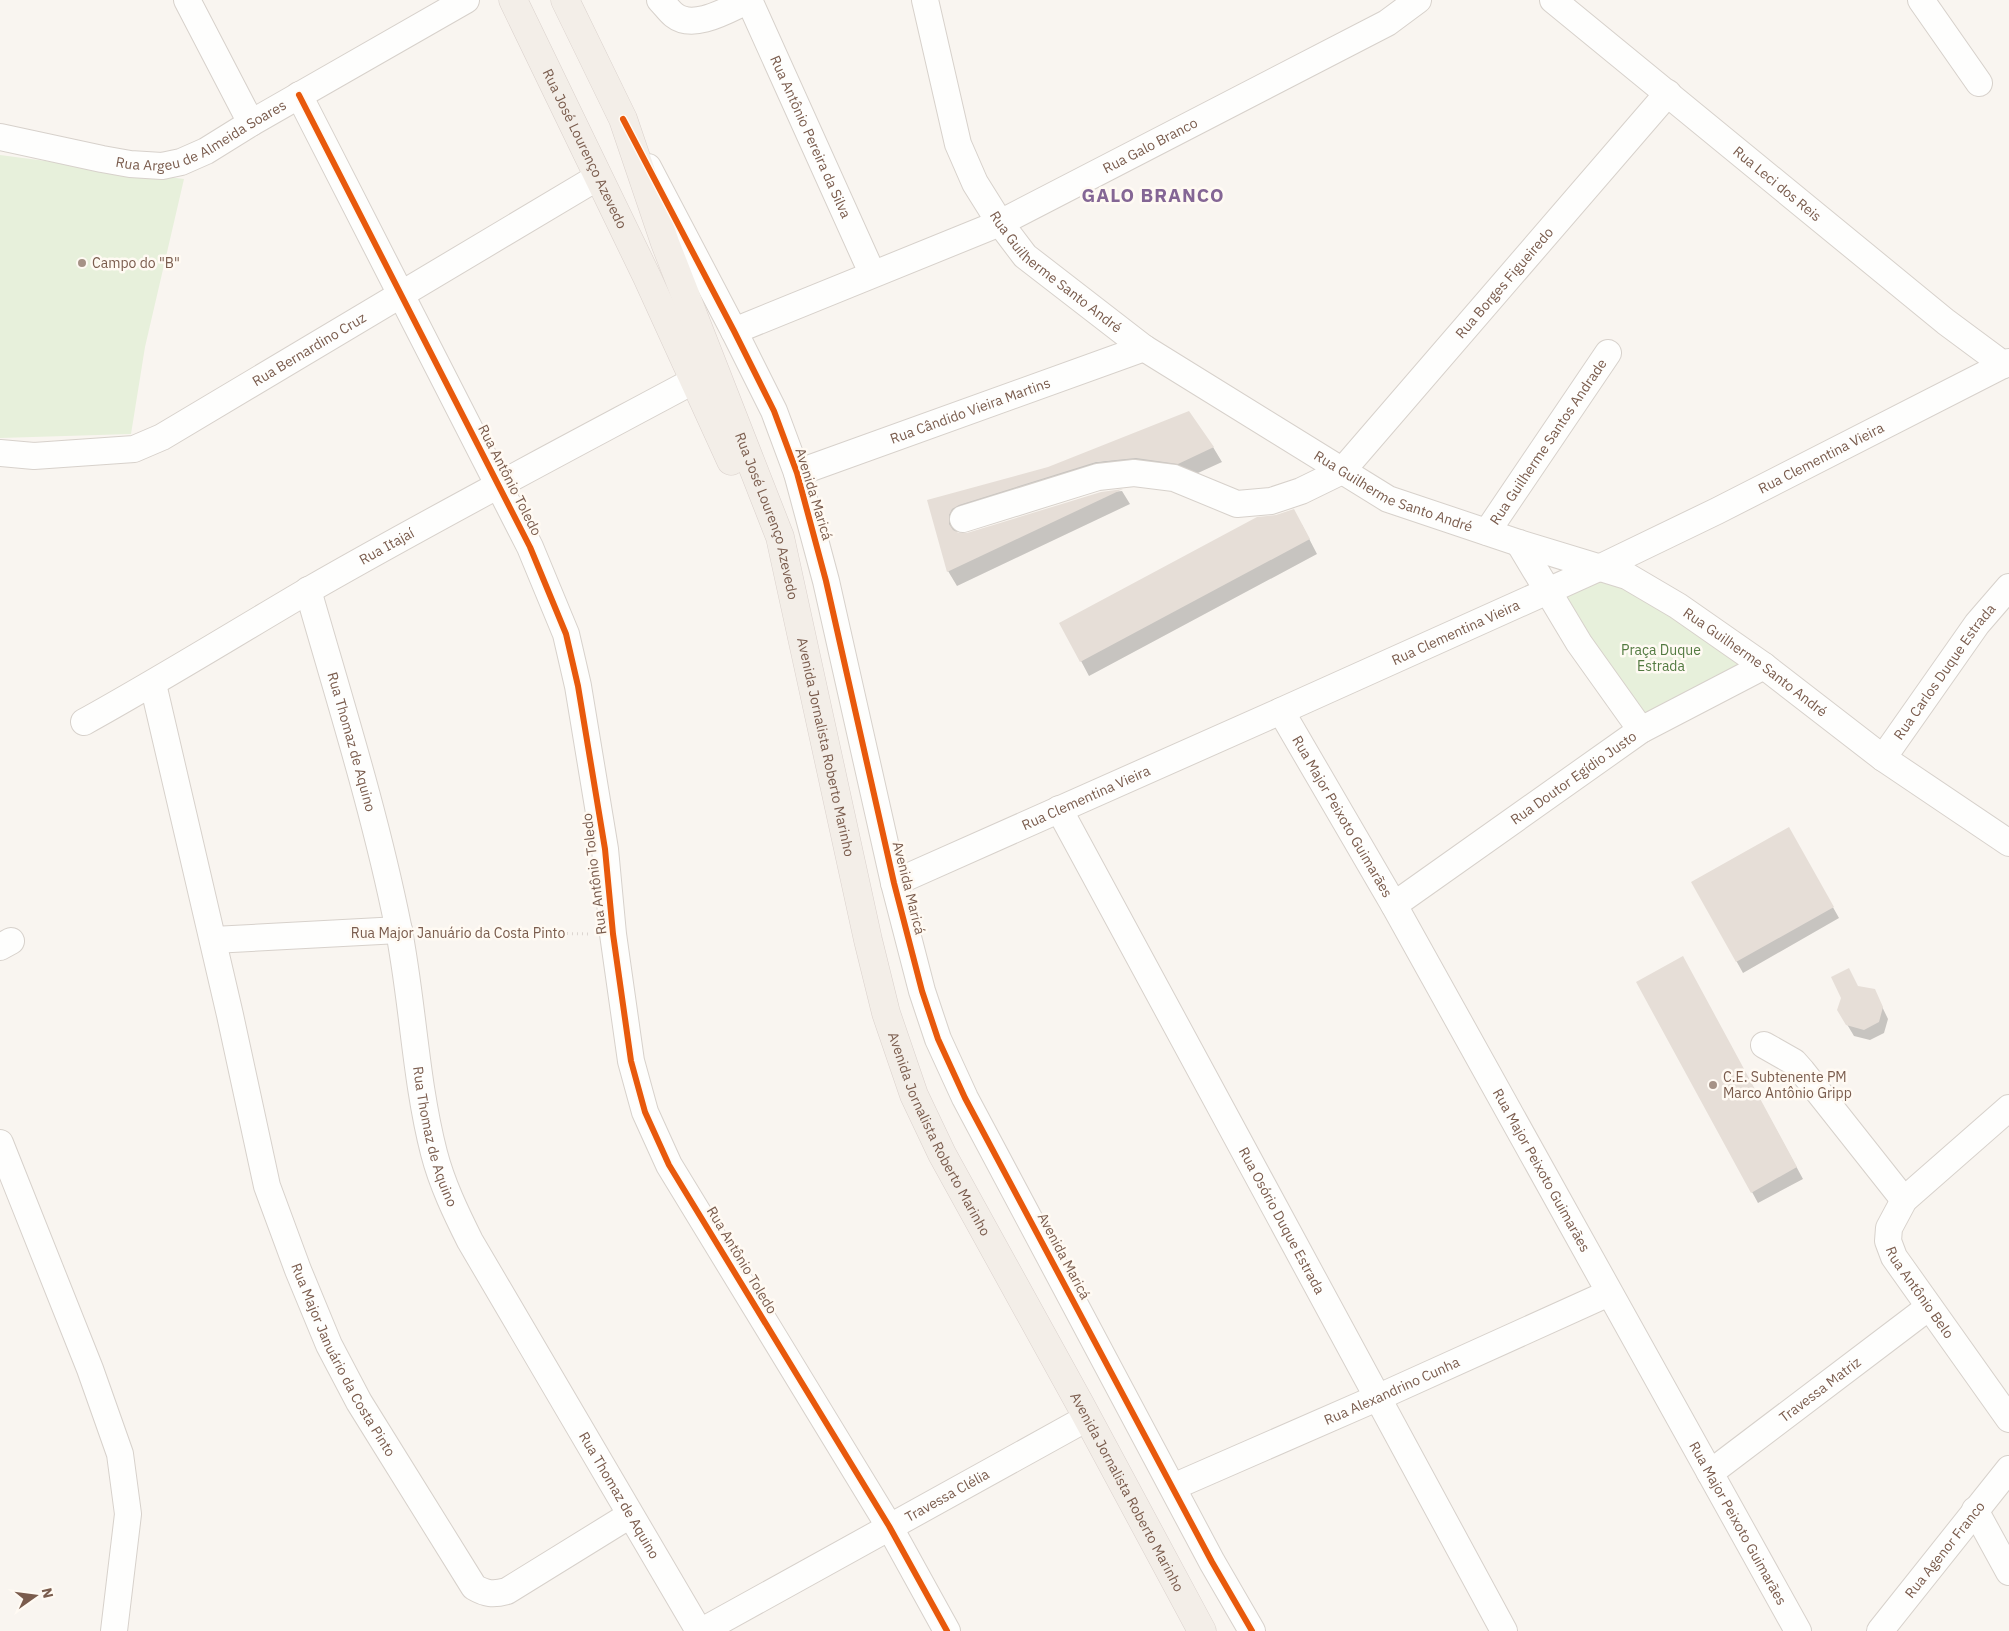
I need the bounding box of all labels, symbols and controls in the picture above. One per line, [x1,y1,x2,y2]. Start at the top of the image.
street label: Rua Antônio Pereira da Silva [766,53,855,221]
street label: Rua José Lourenço Azevedo [539,66,631,232]
street label: Rua Argeu de Almeida Soares [114,96,289,175]
street label: Rua Galo Branco [1100,113,1201,177]
street label: Rua Leci dos Reis [1729,142,1825,225]
district label: GALO BRANCO [1082,183,1224,207]
street label: Rua Guilherme Santo André [986,208,1126,337]
street label: Rua Borges Figueiredo [1451,223,1557,342]
place label: Campo do "B" [92,254,180,272]
marker: Campo do "B" [76,257,88,269]
street label: Rua Bernardino Cruz [249,308,370,390]
street label: Rua Guilherme Santos Andrade [1486,355,1611,528]
street label: Rua Cândido Vieira Martins [887,373,1053,448]
street label: Rua Clementina Vieira [1755,418,1887,497]
street label: Rua Antônio Toledo [474,421,546,539]
street label: Rua José Lourenço Azevedo [731,430,802,601]
street label: Avenida Maricá [791,446,837,543]
street label: Rua Guilherme Santo André [1311,446,1475,536]
street label: Rua Itajaí [356,523,418,569]
street label: Rua Clementina Vieira [1389,596,1523,669]
street label: Rua Carlos Duque Estrada [1890,600,2000,743]
street label: Rua Guilherme Santo André [1680,603,1831,721]
street label: Avenida Jornalista Roberto Marinho [793,636,859,858]
park label: Praça Duque Estrada [1621,641,1701,675]
street label: Rua Thomaz de Aquino [323,670,380,814]
street label: Rua Doutor Egídio Justo [1507,727,1640,829]
street label: Rua Major Peixoto Guimarães [1288,732,1397,901]
street label: Rua Clementina Vieira [1019,761,1153,834]
street label: Rua Antônio Toledo [578,812,610,936]
street label: Avenida Maricá [889,839,929,937]
street label: Rua Major Januário da Costa Pinto [351,924,565,942]
street label: Avenida Jornalista Roberto Marinho [884,1029,995,1239]
street label: Rua Thomaz de Aquino [409,1065,461,1210]
place label: C.E. Subtenente PM Marco Antônio Gripp [1723,1068,1852,1102]
marker: C.E. Subtenente PM Marco Antônio Gripp [1707,1079,1719,1091]
street label: Rua Major Peixoto Guimarães [1489,1085,1594,1255]
street label: Rua Osório Duque Estrada [1235,1144,1329,1298]
street label: Rua Antônio Toledo [703,1203,781,1317]
street label: Avenida Maricá [1034,1210,1095,1303]
street label: Rua Antônio Belo [1882,1244,1958,1342]
street label: Rua Major Januário da Costa Pinto [287,1261,400,1460]
street label: Rua Alexandrino Cunha [1321,1353,1463,1429]
street label: Travessa Matriz [1776,1353,1865,1426]
street label: Avenida Jornalista Roberto Marinho [1066,1389,1188,1595]
street label: Rua Thomaz de Aquino [575,1428,664,1562]
street label: Rua Major Peixoto Guimarães [1685,1438,1791,1608]
street label: Travessa Clélia [902,1465,993,1526]
street label: Rua Agenor Franco [1901,1497,1989,1602]
north arrow [10,1571,60,1621]
text: N [38,1586,58,1600]

